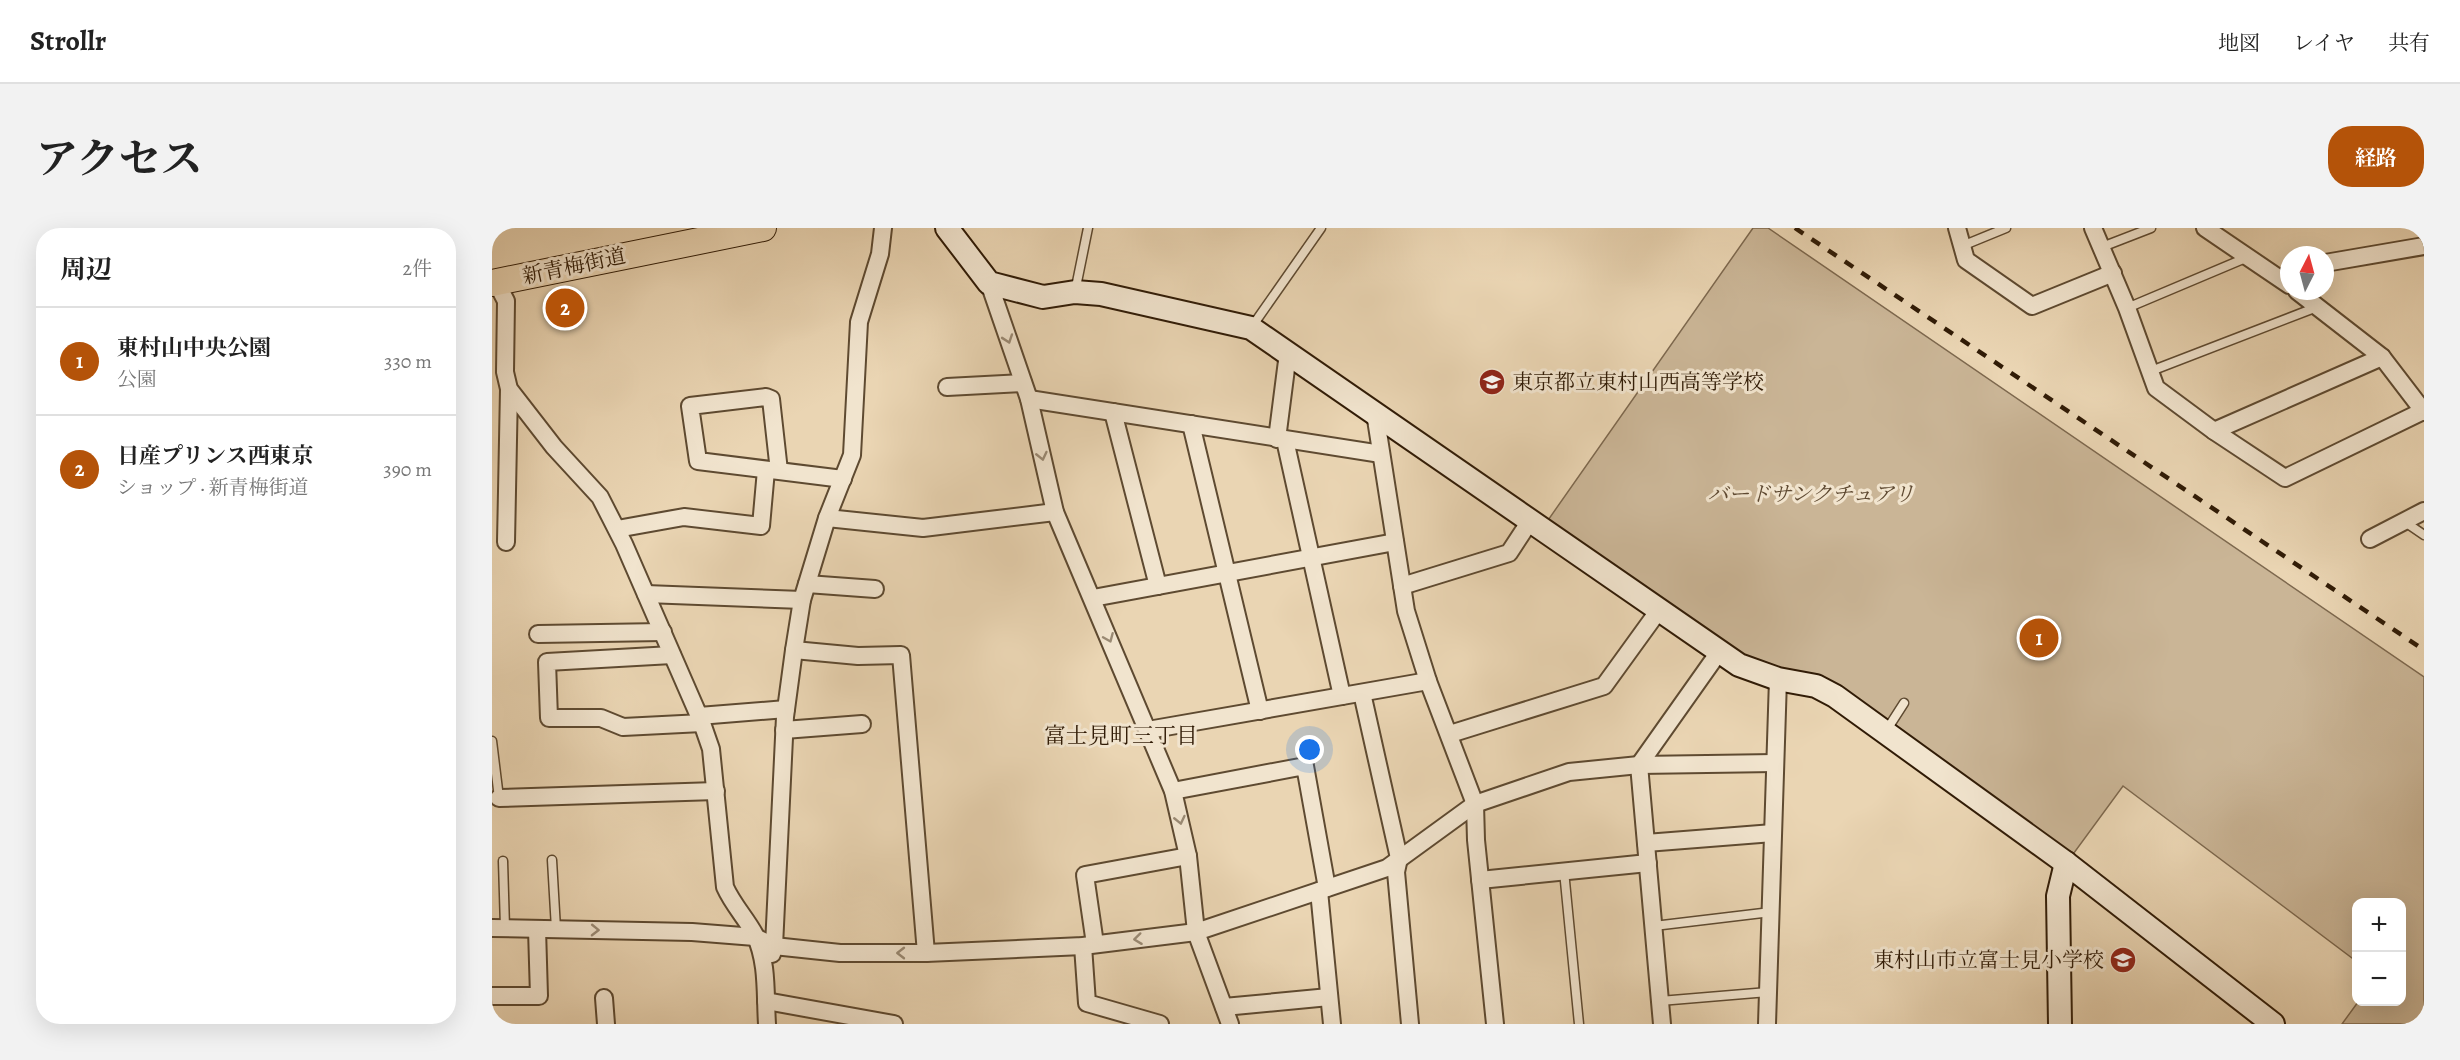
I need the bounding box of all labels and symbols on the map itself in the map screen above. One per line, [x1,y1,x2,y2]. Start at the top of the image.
street label: 新青梅街道 [520,241,628,291]
north arrow [2280,246,2334,300]
pin: 2 [546,286,584,331]
one-way arrow [1000,333,1013,344]
school or university icon: 東京都立東村山西高等学校 [1477,367,1507,397]
place label: 東京都立東村山西高等学校 [1512,368,1764,396]
one-way arrow [1034,451,1047,461]
park label: バードサンクチュアリ [1707,480,1915,508]
pin: 1 [2020,616,2058,660]
one-way arrow [1102,632,1114,643]
district label: 富士見町三丁目 [1044,721,1198,751]
your location [1295,735,1324,764]
one-way arrow [1172,814,1185,824]
one-way arrow [591,924,600,936]
one-way arrow [1133,932,1142,945]
school or university icon: 東村山市立富士見小学校 [2108,945,2138,975]
place label: 東村山市立富士見小学校 [1873,946,2104,974]
one-way arrow [897,947,906,959]

